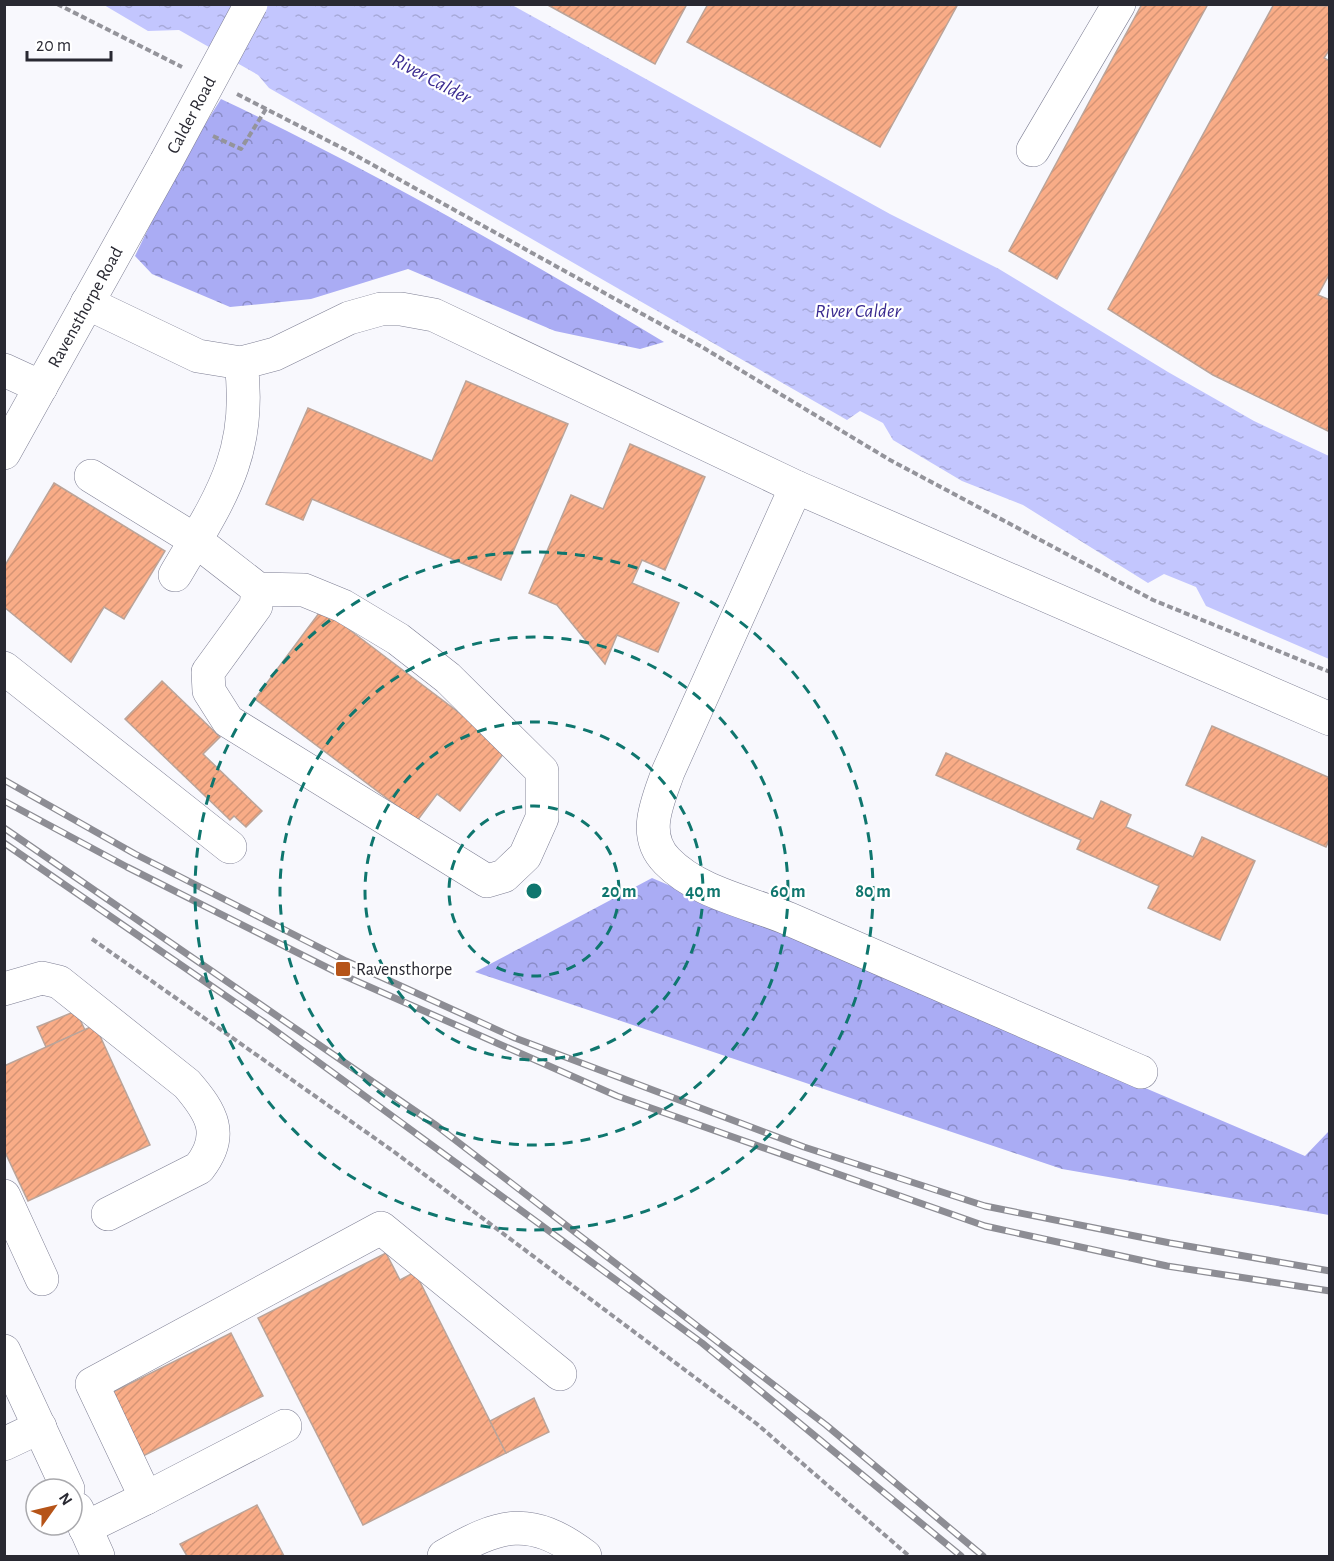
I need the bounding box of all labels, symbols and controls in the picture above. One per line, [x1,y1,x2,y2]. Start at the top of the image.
scale bar [27,24,111,62]
text: 20 m [36,37,71,55]
water label: River Calder [389,50,475,108]
street label: Calder Road [164,74,220,157]
street label: Ravensthorpe Road [45,244,127,371]
water label: River Calder [815,301,901,321]
centre of rings [524,881,544,901]
text: 20 m [601,883,637,901]
text: 40 m [685,883,721,901]
text: 60 m [770,883,806,901]
text: 80 m [855,883,891,901]
marker: Ravensthorpe [334,960,352,978]
place label: Ravensthorpe [356,961,452,979]
north arrow [24,1477,84,1537]
text: N [56,1490,75,1508]

